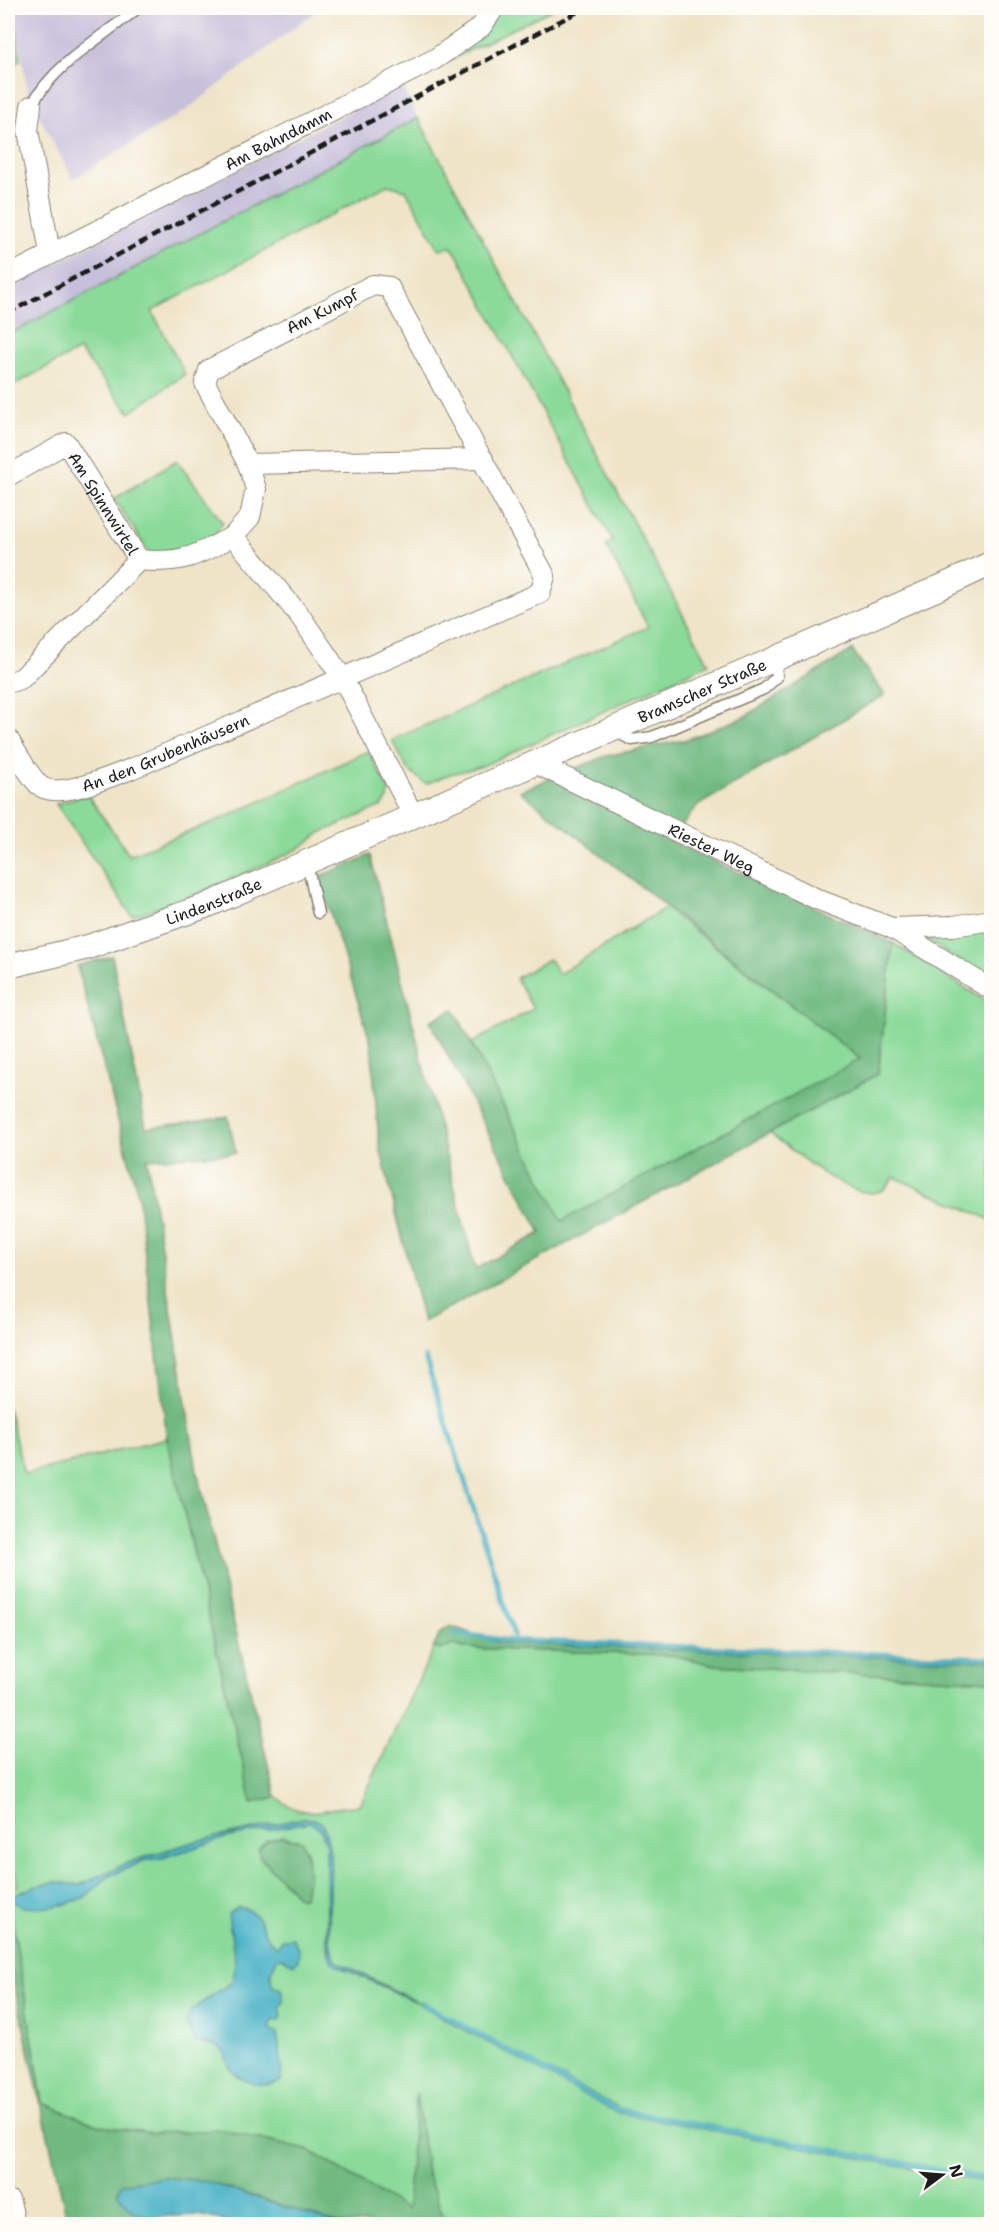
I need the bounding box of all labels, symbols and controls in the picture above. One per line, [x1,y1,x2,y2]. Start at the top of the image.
street label: Am Bahndamm [221,103,336,175]
street label: Am Kumpf [283,284,363,339]
street label: Am Spinnwirtel [63,448,143,559]
street label: Bramscher Straße [635,654,770,728]
street label: An den Grubenhäusern [79,709,253,797]
street label: Riester Weg [665,819,758,878]
street label: Lindenstraße [163,873,265,930]
north arrow [912,2145,972,2205]
text: N [944,2162,968,2180]

